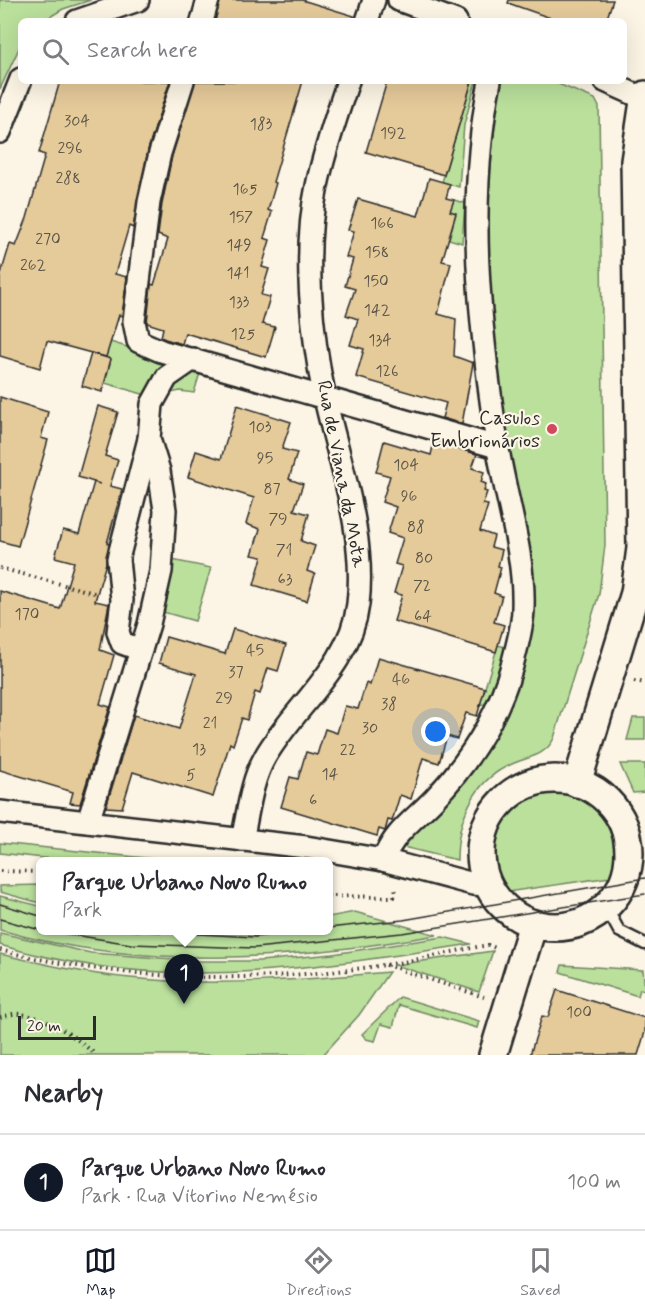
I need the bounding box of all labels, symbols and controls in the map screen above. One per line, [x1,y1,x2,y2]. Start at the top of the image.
search box [18,18,627,84]
icon: search [39,35,72,68]
text: Search here [87,37,198,65]
house number: 304 [64,111,90,132]
house number: 183 [250,114,273,135]
house number: 192 [380,123,407,144]
house number: 296 [58,138,82,159]
house number: 288 [55,168,81,189]
house number: 165 [233,179,258,200]
house number: 157 [229,207,253,228]
house number: 166 [370,213,394,234]
house number: 270 [35,229,61,250]
house number: 149 [226,235,252,256]
house number: 158 [365,242,389,263]
house number: 262 [20,255,47,276]
house number: 141 [226,263,250,284]
house number: 150 [363,271,389,292]
house number: 133 [229,292,250,313]
house number: 142 [364,300,391,321]
house number: 125 [231,324,255,345]
house number: 134 [368,330,392,351]
house number: 126 [375,361,399,382]
street label: Rua de Viana da Mota [310,378,373,571]
place label: Casulos Embrionários [430,405,540,455]
house number: 103 [249,417,272,438]
marker: Casulos Embrionários [545,422,559,436]
house number: 95 [257,448,273,469]
house number: 104 [393,455,419,476]
house number: 87 [263,479,281,500]
house number: 96 [401,486,417,507]
house number: 79 [268,509,288,530]
house number: 88 [407,517,425,538]
house number: 71 [276,540,292,561]
house number: 80 [415,548,433,569]
house number: 63 [278,569,293,590]
house number: 72 [413,576,431,597]
house number: 170 [15,604,39,625]
house number: 64 [414,606,432,627]
house number: 45 [246,640,264,661]
house number: 37 [228,662,244,683]
house number: 46 [392,669,410,690]
house number: 29 [215,688,233,709]
house number: 38 [381,694,397,715]
house number: 21 [203,713,217,734]
your location [421,717,450,746]
house number: 30 [362,718,378,739]
house number: 13 [192,739,206,760]
house number: 22 [340,740,356,761]
house number: 14 [322,764,339,785]
house number: 5 [186,765,196,786]
house number: 6 [309,790,317,811]
popup [36,857,333,935]
text: Parque Urbano Novo Rumo [62,869,307,897]
text: Park [62,897,102,924]
pin: 1 [164,954,204,1004]
house number: 100 [566,1002,592,1023]
scale bar [18,1013,96,1040]
text: 20 m [27,1016,61,1037]
text: Nearby [24,1077,103,1111]
text: Parque Urbano Novo Rumo [81,1155,326,1183]
text: 1 [39,1169,48,1196]
text: 100 m [567,1169,621,1196]
text: Park · Rua Vitorino Nemésio [81,1183,318,1210]
tab: Map [84,1244,117,1301]
tab: Directions [286,1244,352,1301]
tab: Saved [520,1244,561,1301]

